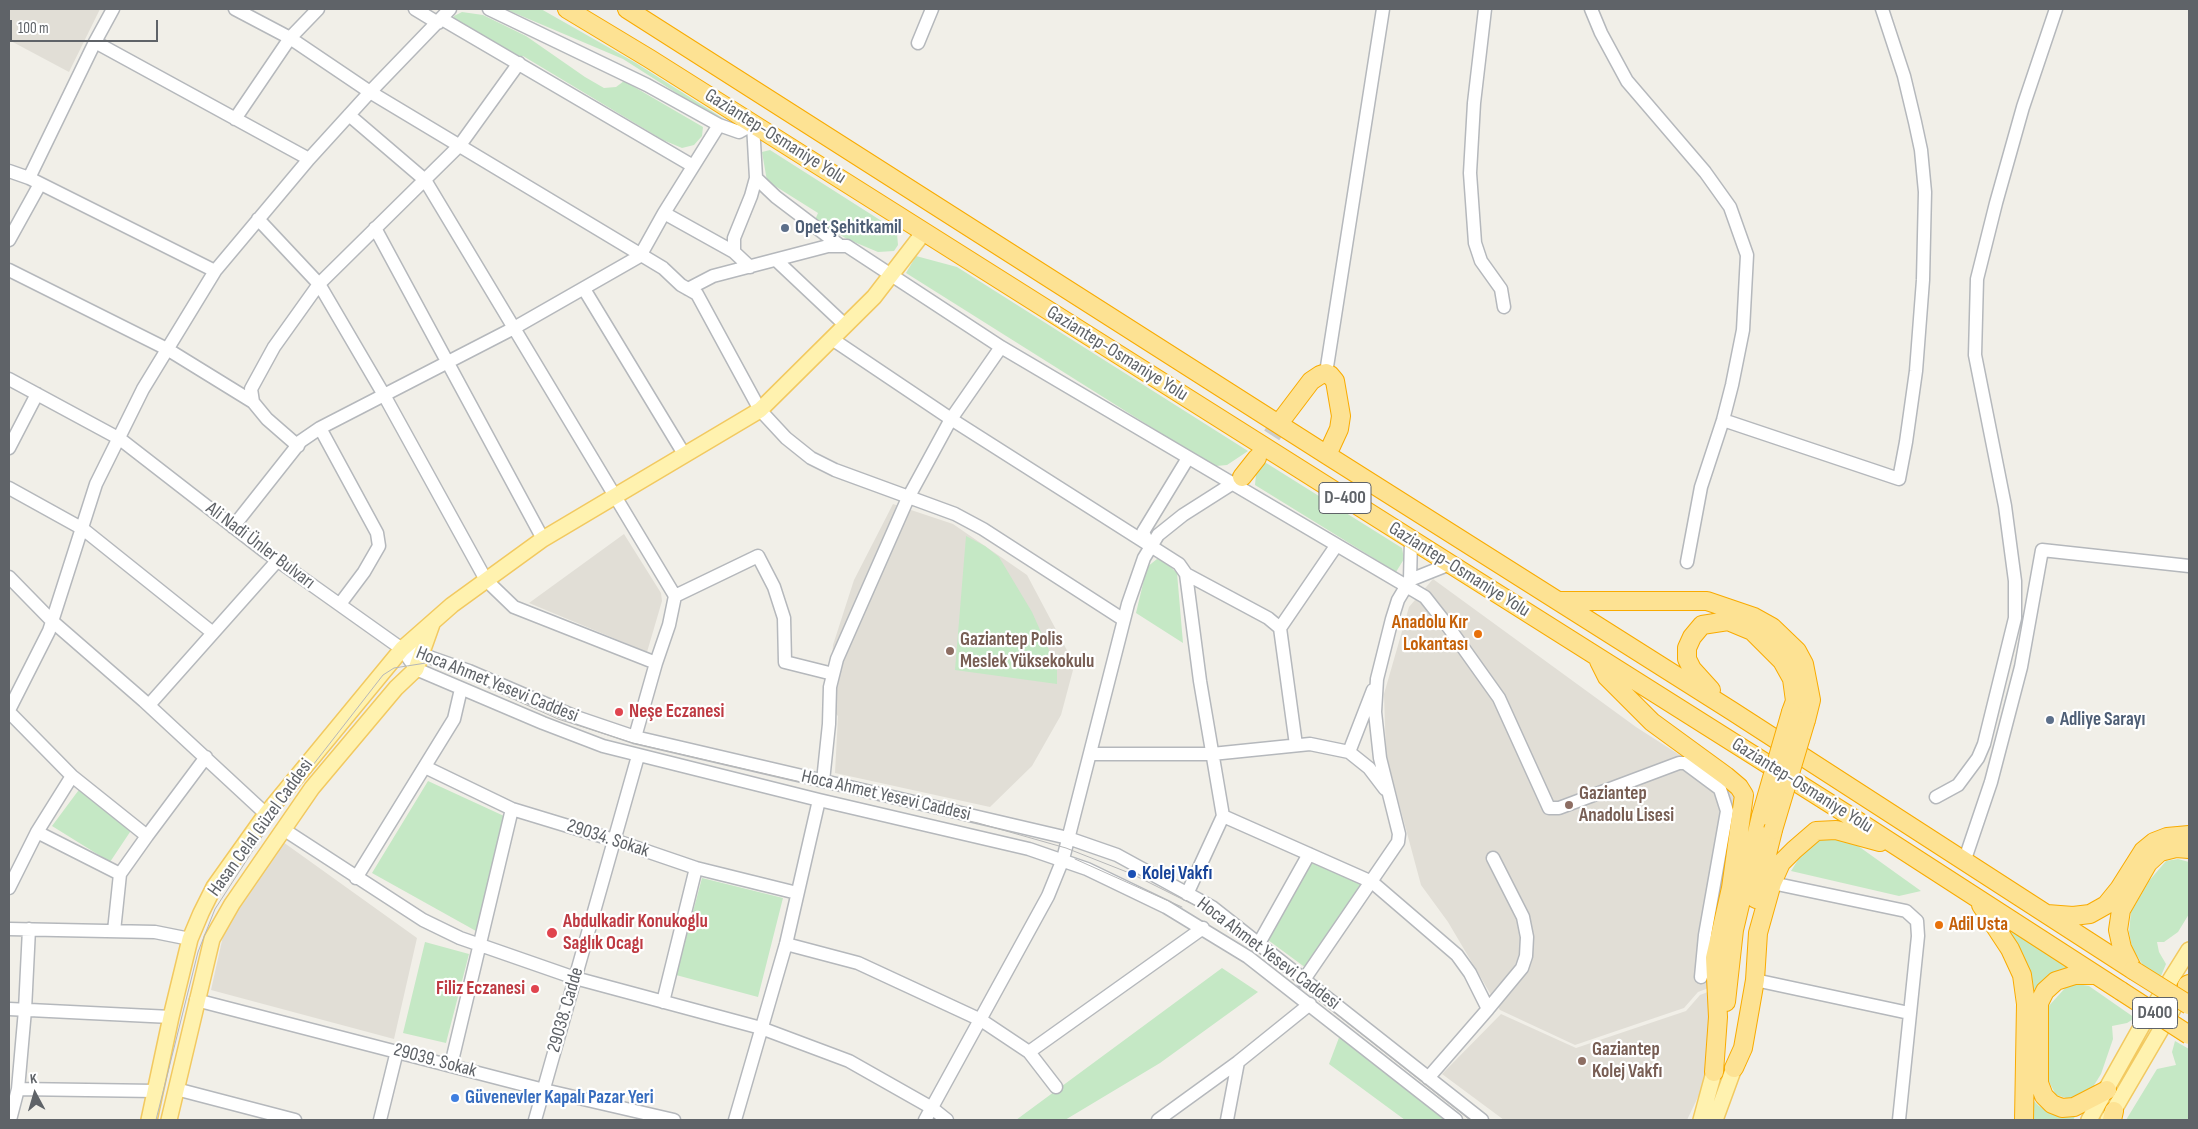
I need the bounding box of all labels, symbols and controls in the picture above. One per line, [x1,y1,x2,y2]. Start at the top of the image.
scale bar [12,10,160,42]
text: 100 m [18,19,49,38]
street label: Gaziantep-Osmaniye Yolu [700,84,850,190]
place label: Opet Şehitkamil [795,217,902,239]
marker: Opet Şehitkamil [779,222,791,234]
street label: Gaziantep-Osmaniye Yolu [1042,301,1192,407]
road number: D-400 [1319,482,1371,514]
street label: Ali Nadi Ünler Bulvarı [201,498,319,594]
street label: Gaziantep-Osmaniye Yolu [1384,517,1534,623]
place label: Anadolu Kır Lokantası [1392,612,1468,656]
marker: Anadolu Kır Lokantası [1472,628,1484,640]
place label: Gaziantep Polis Meslek Yüksekokulu [960,629,1094,673]
street label: Hoca Ahmet Yesevi Caddesi [412,642,582,728]
marker: Gaziantep Polis Meslek Yüksekokulu [944,645,956,657]
place label: Neşe Eczanesi [629,701,724,723]
marker: Neşe Eczanesi [613,706,625,718]
place label: Adliye Sarayı [2060,709,2145,731]
marker: Adliye Sarayı [2044,714,2056,726]
street label: Gaziantep-Osmaniye Yolu [1727,733,1877,839]
street label: Hasan Celal Güzel Caddesi [203,755,319,901]
street label: Hoca Ahmet Yesevi Caddesi [799,765,973,827]
place label: Gaziantep Anadolu Lisesi [1579,783,1674,827]
marker: Gaziantep Anadolu Lisesi [1563,799,1575,811]
street label: 29034. Sokak [564,815,652,863]
place label: Kolej Vakfı [1142,863,1212,885]
marker: Kolej Vakfı [1126,868,1138,880]
street label: Hoca Ahmet Yesevi Caddesi [1192,893,1344,1015]
place label: Abdulkadir Konukoglu Saglık Ocagı [563,911,708,955]
place label: Adil Usta [1949,914,2008,936]
marker: Adil Usta [1933,919,1945,931]
marker: Abdulkadir Konukoglu Saglık Ocagı [545,926,559,940]
street label: 29038. Cadde [543,965,589,1055]
place label: Filiz Eczanesi [436,978,525,1000]
marker: Filiz Eczanesi [529,983,541,995]
road number: D400 [2132,998,2178,1028]
street label: 29039. Sokak [391,1039,479,1083]
place label: Gaziantep Kolej Vakfı [1592,1039,1662,1083]
marker: Gaziantep Kolej Vakfı [1576,1055,1588,1067]
north arrow [10,1069,60,1119]
text: K [29,1070,38,1087]
place label: Güvenevler Kapalı Pazar Yeri [465,1087,653,1109]
marker: Güvenevler Kapalı Pazar Yeri [449,1092,461,1104]

